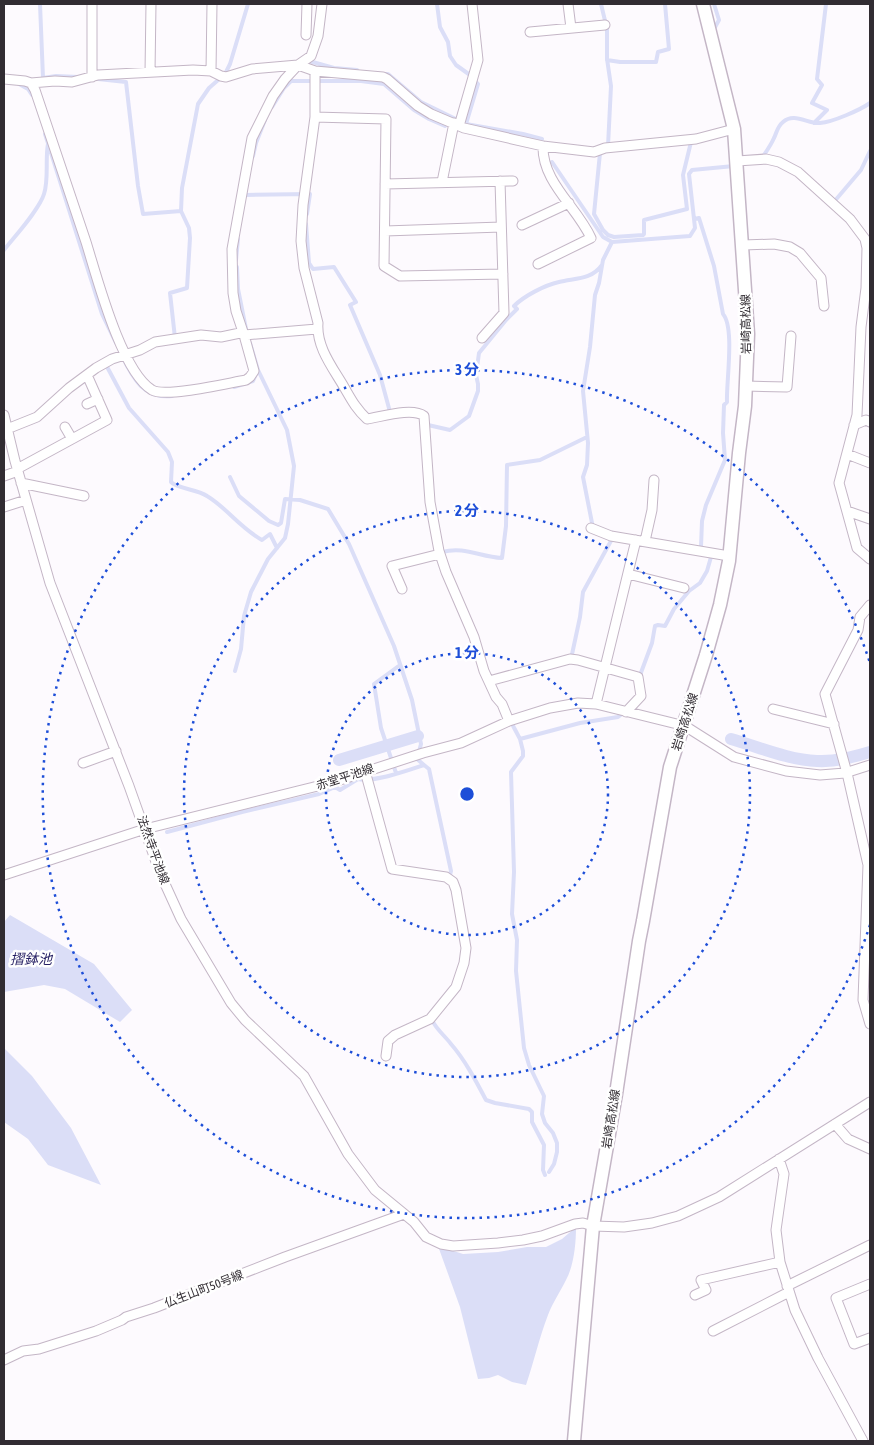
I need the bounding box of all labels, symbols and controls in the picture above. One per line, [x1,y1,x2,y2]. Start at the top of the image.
street label: 岩崎高松線 [738,294,754,354]
text: 3 分 [455,361,479,378]
text: 2 分 [455,502,479,519]
text: 1 分 [455,644,479,661]
street label: 岩崎高松線 [669,691,701,753]
street label: 赤堂平池線 [314,761,376,793]
centre of rings [458,785,476,803]
street label: 法然寺平池線 [134,814,172,886]
water label: 摺鉢池 [10,951,54,967]
street label: 岩崎高松線 [599,1088,623,1150]
street label: 仏生山町50号線 [163,1268,245,1310]

